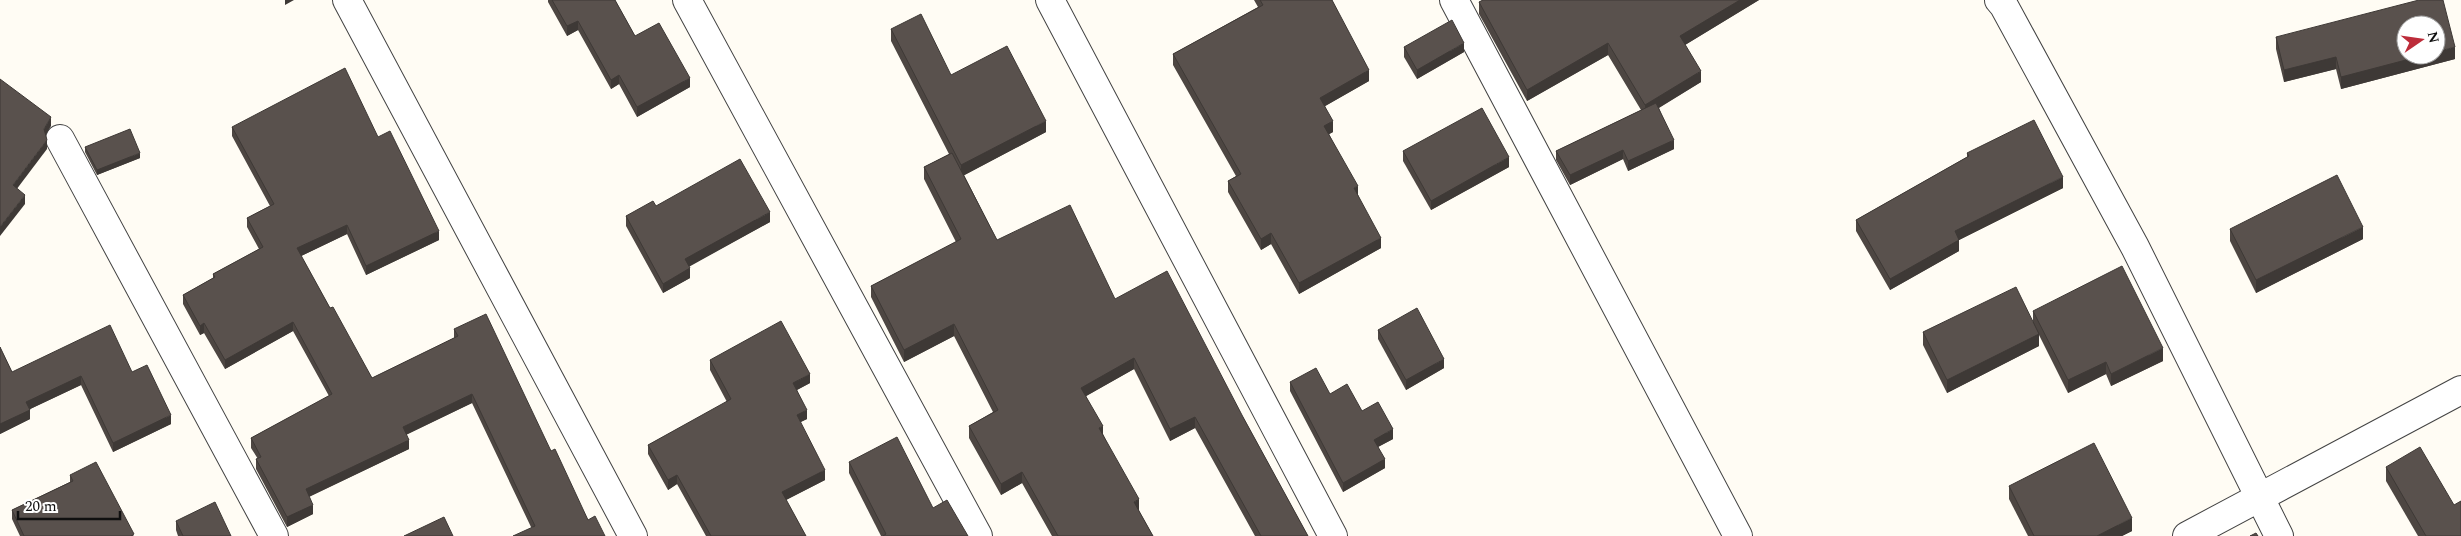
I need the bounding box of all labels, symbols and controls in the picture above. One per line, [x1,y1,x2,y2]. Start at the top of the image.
north arrow [2396,15,2446,65]
text: N [2422,29,2445,45]
scale bar [18,488,120,520]
text: 20 m [25,495,57,518]

